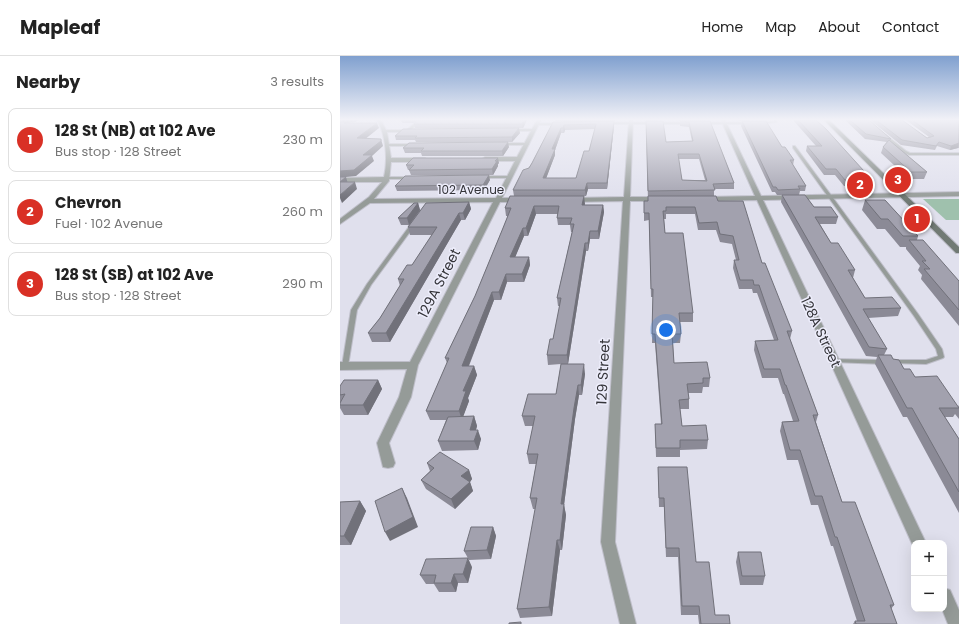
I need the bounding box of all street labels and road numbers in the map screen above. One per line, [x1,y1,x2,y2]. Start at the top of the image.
street label: 102 Avenue [438,181,504,198]
street label: 129A Street [413,245,465,321]
street label: 128A Street [796,294,846,370]
street label: 129 Street [591,338,615,406]

